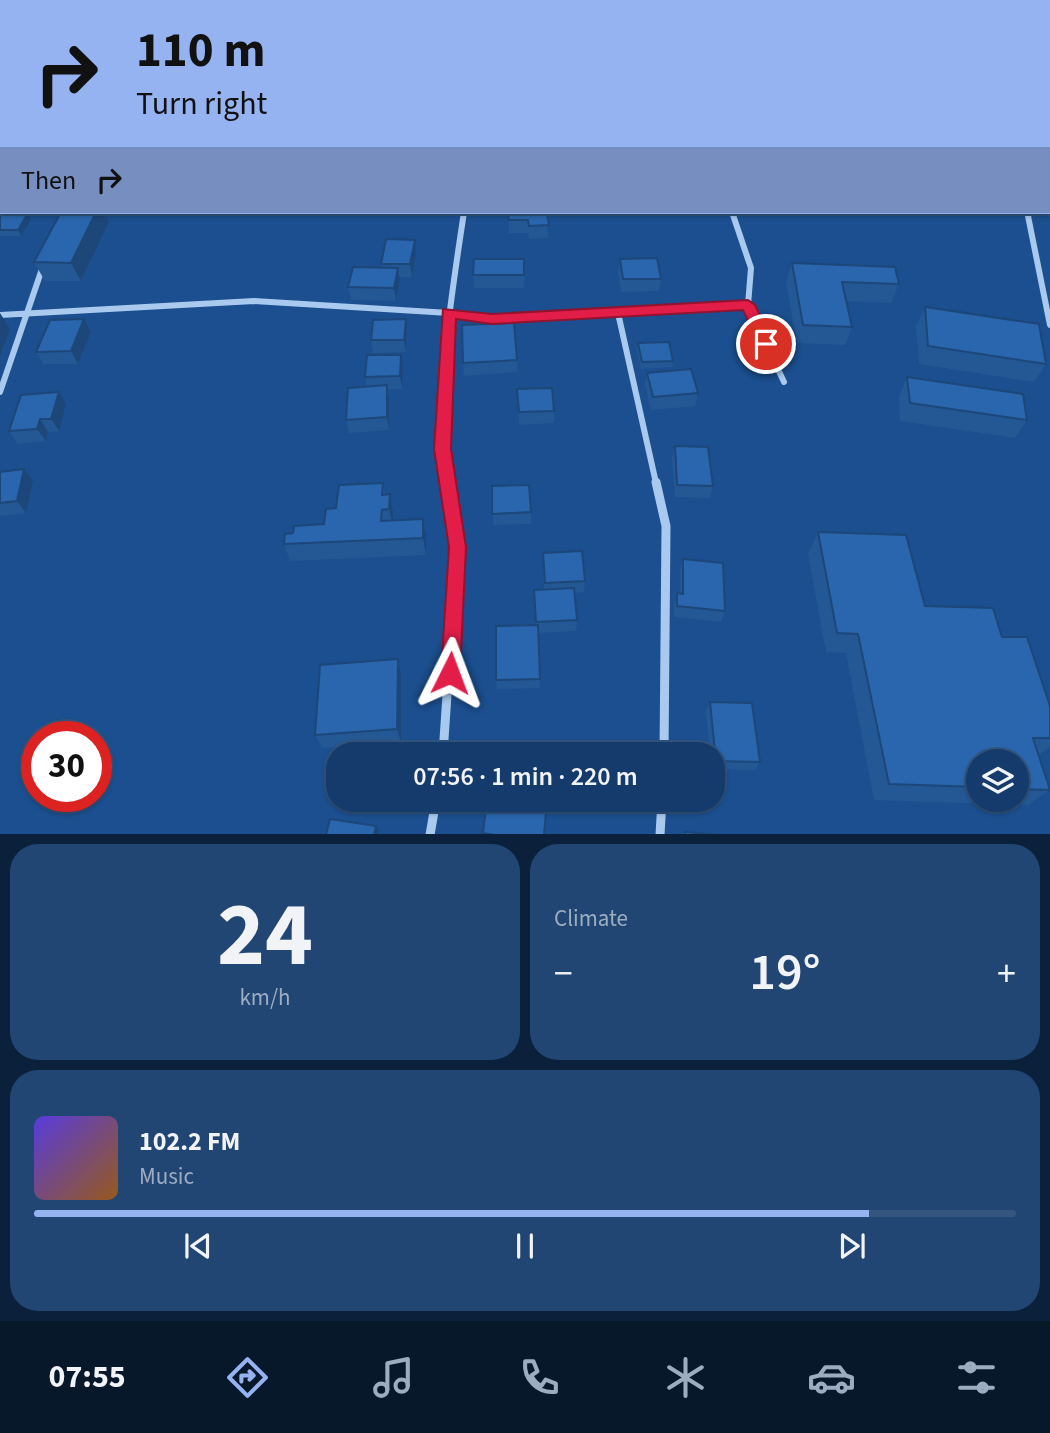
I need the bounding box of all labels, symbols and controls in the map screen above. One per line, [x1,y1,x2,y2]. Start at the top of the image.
text: 110 m [136,16,265,86]
icon: right [21,28,112,119]
text: Turn right [136,81,267,127]
icon: right [90,161,128,199]
text: Then [21,162,76,199]
pin [736,314,796,374]
icon: arrive [747,325,785,363]
position arrow [413,636,487,710]
speed limit sign: 30 [21,721,112,812]
map controls [966,749,1029,812]
button: layers [966,749,1029,812]
text: 07:56 · 1 min · 220 m [413,758,638,795]
text: 24 [217,871,313,1000]
text: Climate [554,902,628,935]
text: 19° [749,936,821,1010]
text: − [554,947,573,1001]
text: + [997,947,1016,1001]
text: km/h [239,981,291,1014]
text: 102.2 FM [139,1123,240,1160]
text: Music [139,1160,194,1193]
icon: previous [179,1227,217,1265]
icon: pause [506,1227,544,1265]
icon: next [833,1227,871,1265]
icon: directions [223,1353,272,1402]
icon: music [369,1353,418,1402]
icon: phone [515,1353,564,1402]
icon: climate [661,1353,710,1402]
icon: car [807,1353,856,1402]
icon: filters [952,1353,1001,1402]
text: 07:55 [48,1354,126,1400]

